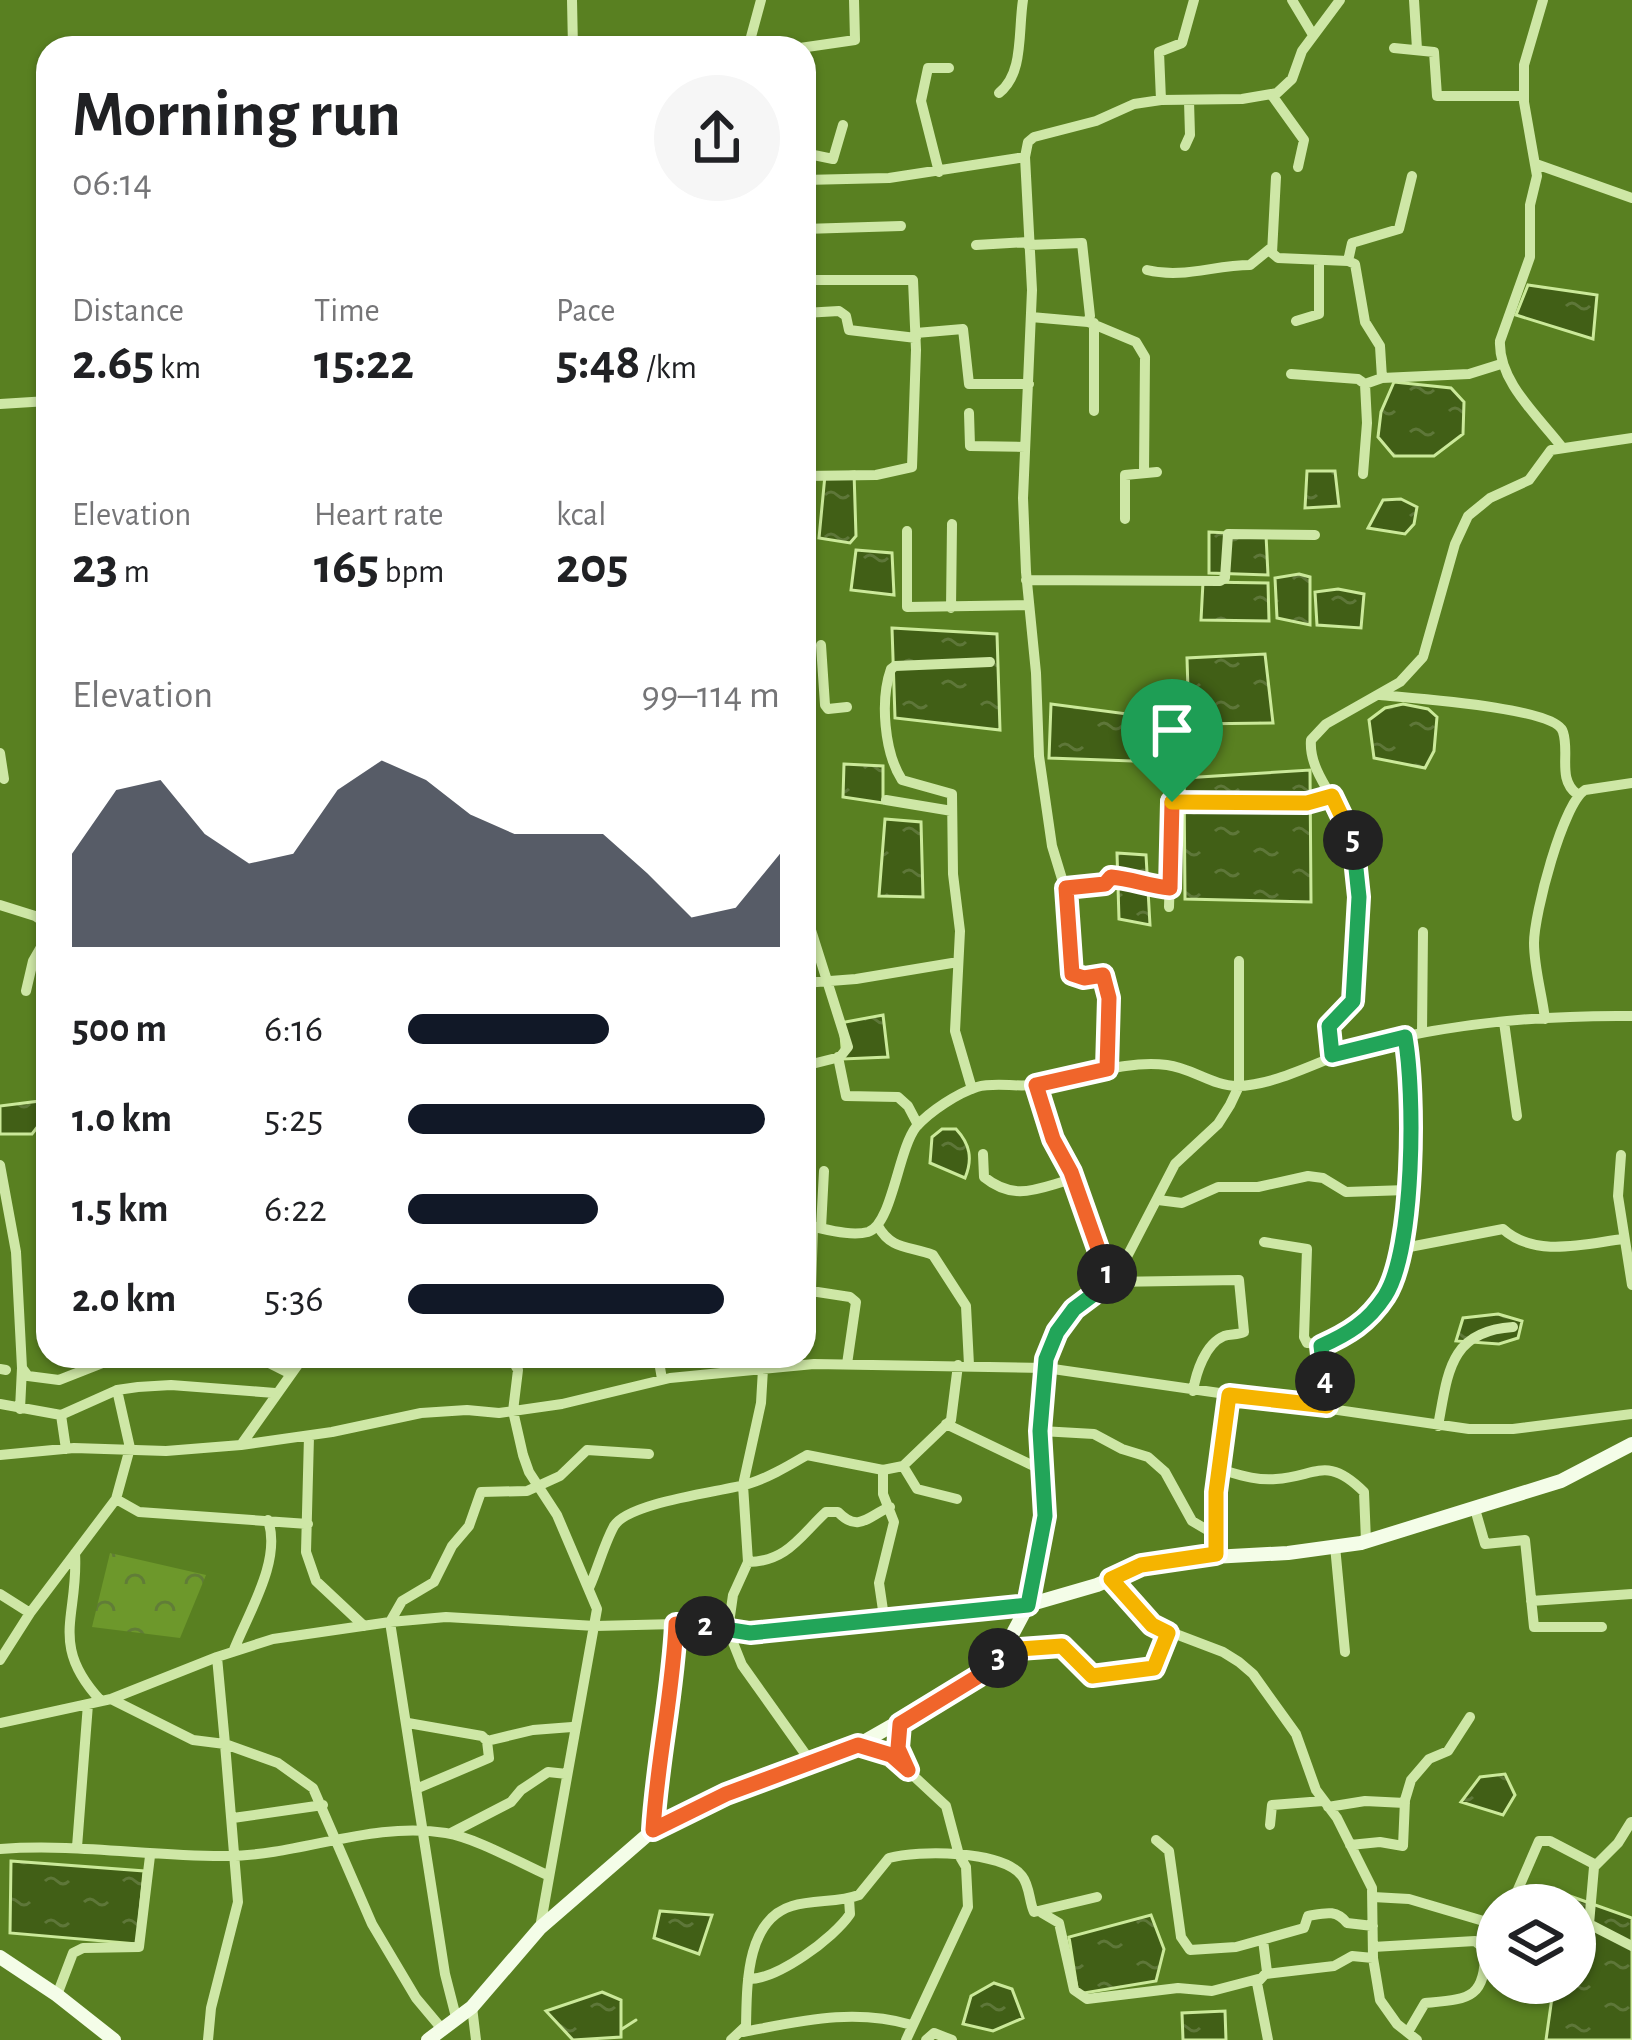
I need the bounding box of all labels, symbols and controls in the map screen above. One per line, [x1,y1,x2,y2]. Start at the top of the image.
button: share [654,75,780,201]
text: Morning run [72,82,401,148]
text: 06:14 [72,164,152,203]
text: Distance [72,295,184,328]
text: Time [314,295,380,328]
text: Pace [556,295,615,328]
text: 2.65 [72,337,154,388]
text: 15:22 [314,337,414,388]
text: 5:48 [556,337,641,388]
text: km [154,352,201,385]
text: /km [641,352,697,385]
text: Elevation [72,499,191,532]
text: Heart rate [314,499,444,532]
text: kcal [556,499,606,532]
text: 23 [72,541,118,592]
text: 165 [314,541,379,592]
text: 205 [556,541,629,592]
text: m [118,556,150,589]
text: bpm [379,556,444,589]
text: Elevation [72,676,213,715]
text: 99–114 m [642,676,780,715]
pin [1121,679,1223,802]
icon: arrive [1139,697,1205,763]
pin: 5 [1323,810,1383,870]
text: 5 [1346,823,1360,856]
text: 500 m [72,1010,167,1049]
text: 6:16 [264,1010,323,1049]
text: 1.0 km [72,1100,172,1139]
text: 5:25 [264,1100,323,1139]
text: 1.5 km [72,1190,169,1229]
text: 6:22 [264,1190,327,1229]
pin: 1 [1077,1244,1137,1304]
text: 1 [1101,1257,1113,1290]
text: 2.0 km [72,1280,176,1319]
text: 5:36 [264,1280,324,1319]
pin: 4 [1295,1351,1355,1411]
text: 4 [1317,1364,1333,1397]
pin: 2 [675,1596,735,1656]
text: 2 [697,1609,713,1642]
pin: 3 [968,1628,1028,1688]
text: 3 [991,1641,1005,1674]
map controls [1476,1884,1596,2004]
button: layers [1476,1884,1596,2004]

